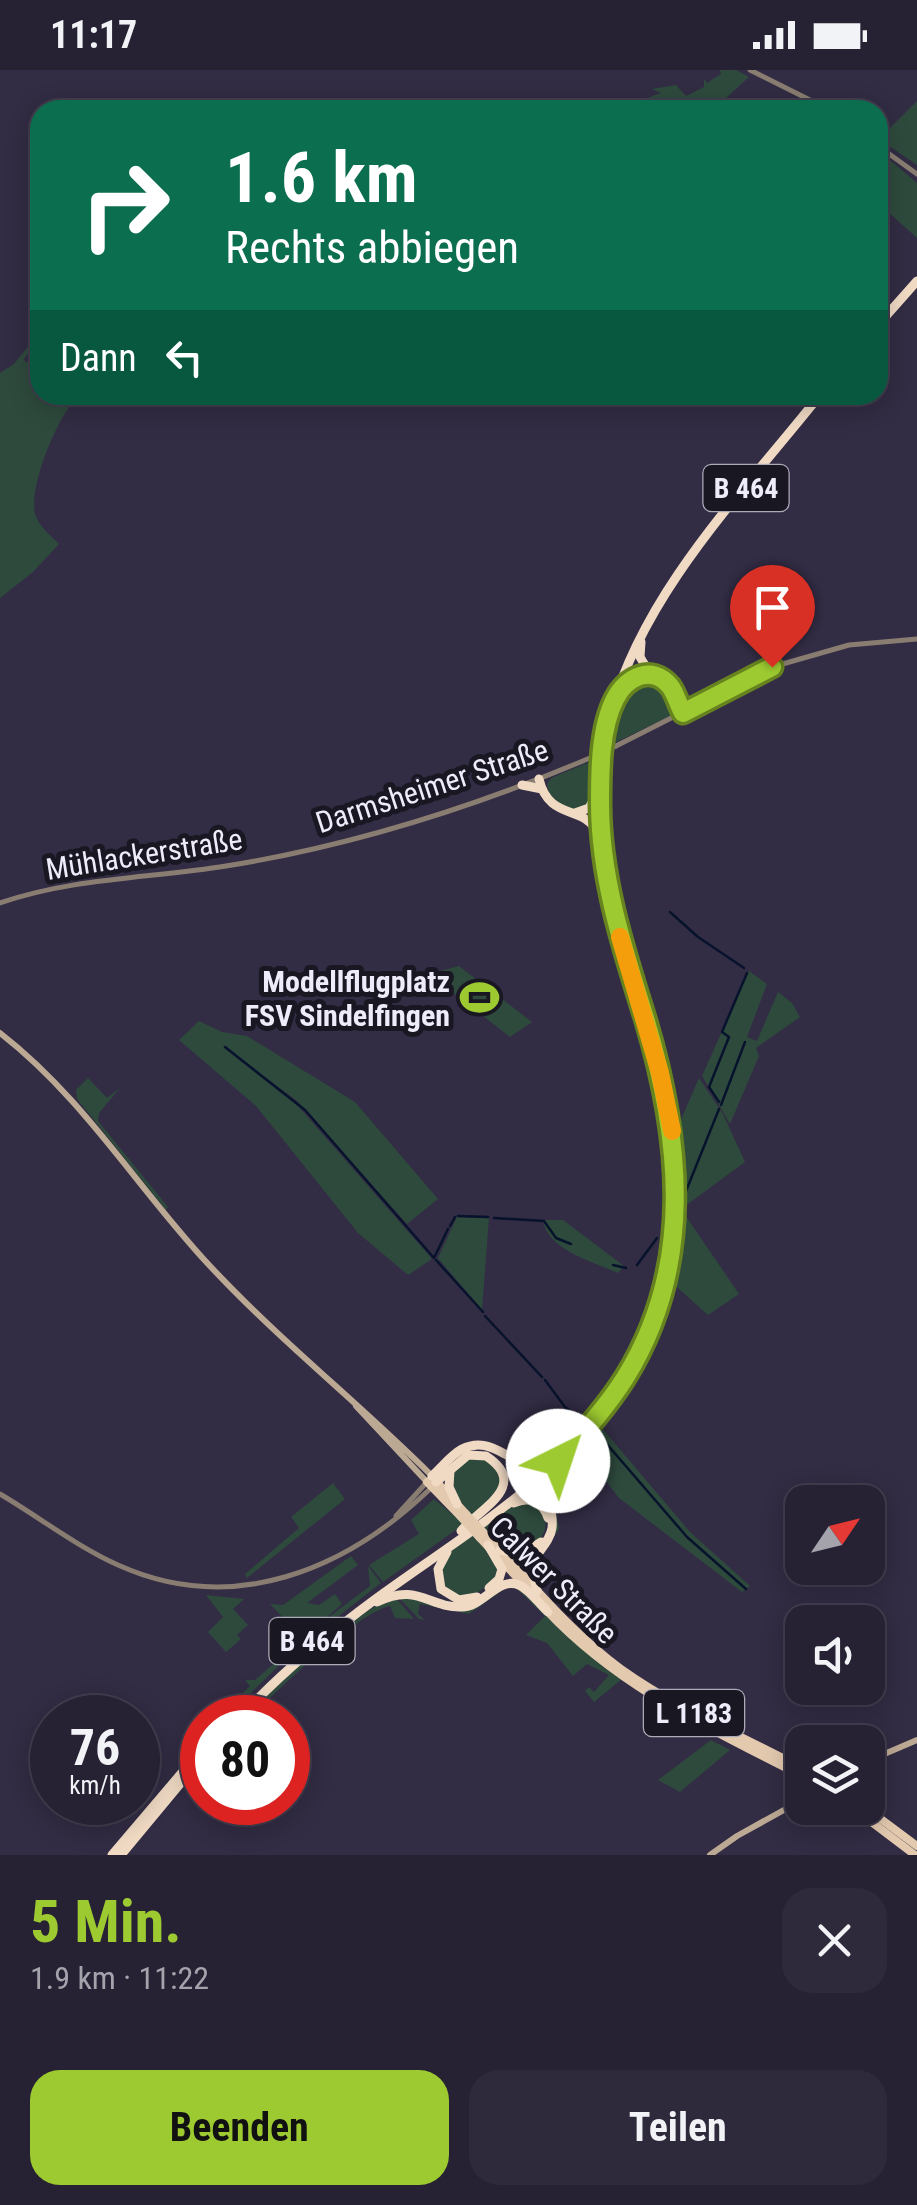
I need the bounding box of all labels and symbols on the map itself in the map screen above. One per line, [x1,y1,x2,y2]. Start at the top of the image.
road number: B 464 [704,465,788,511]
pin [730,565,815,668]
street label: Darmsheimer Straße [311,732,553,840]
street label: Mühlackerstraße [43,821,245,887]
place label: Modellflugplatz FSV Sindelfingen [245,964,450,1033]
sports icon: Modellflugplatz FSV Sindelfingen [459,977,501,1019]
position arrow [506,1409,610,1513]
north arrow [785,1485,885,1585]
street label: Calwer Straße [483,1509,625,1651]
road number: B 464 [270,1618,354,1664]
road number: L 1183 [644,1690,744,1736]
speed limit sign: 80 [180,1695,310,1825]

